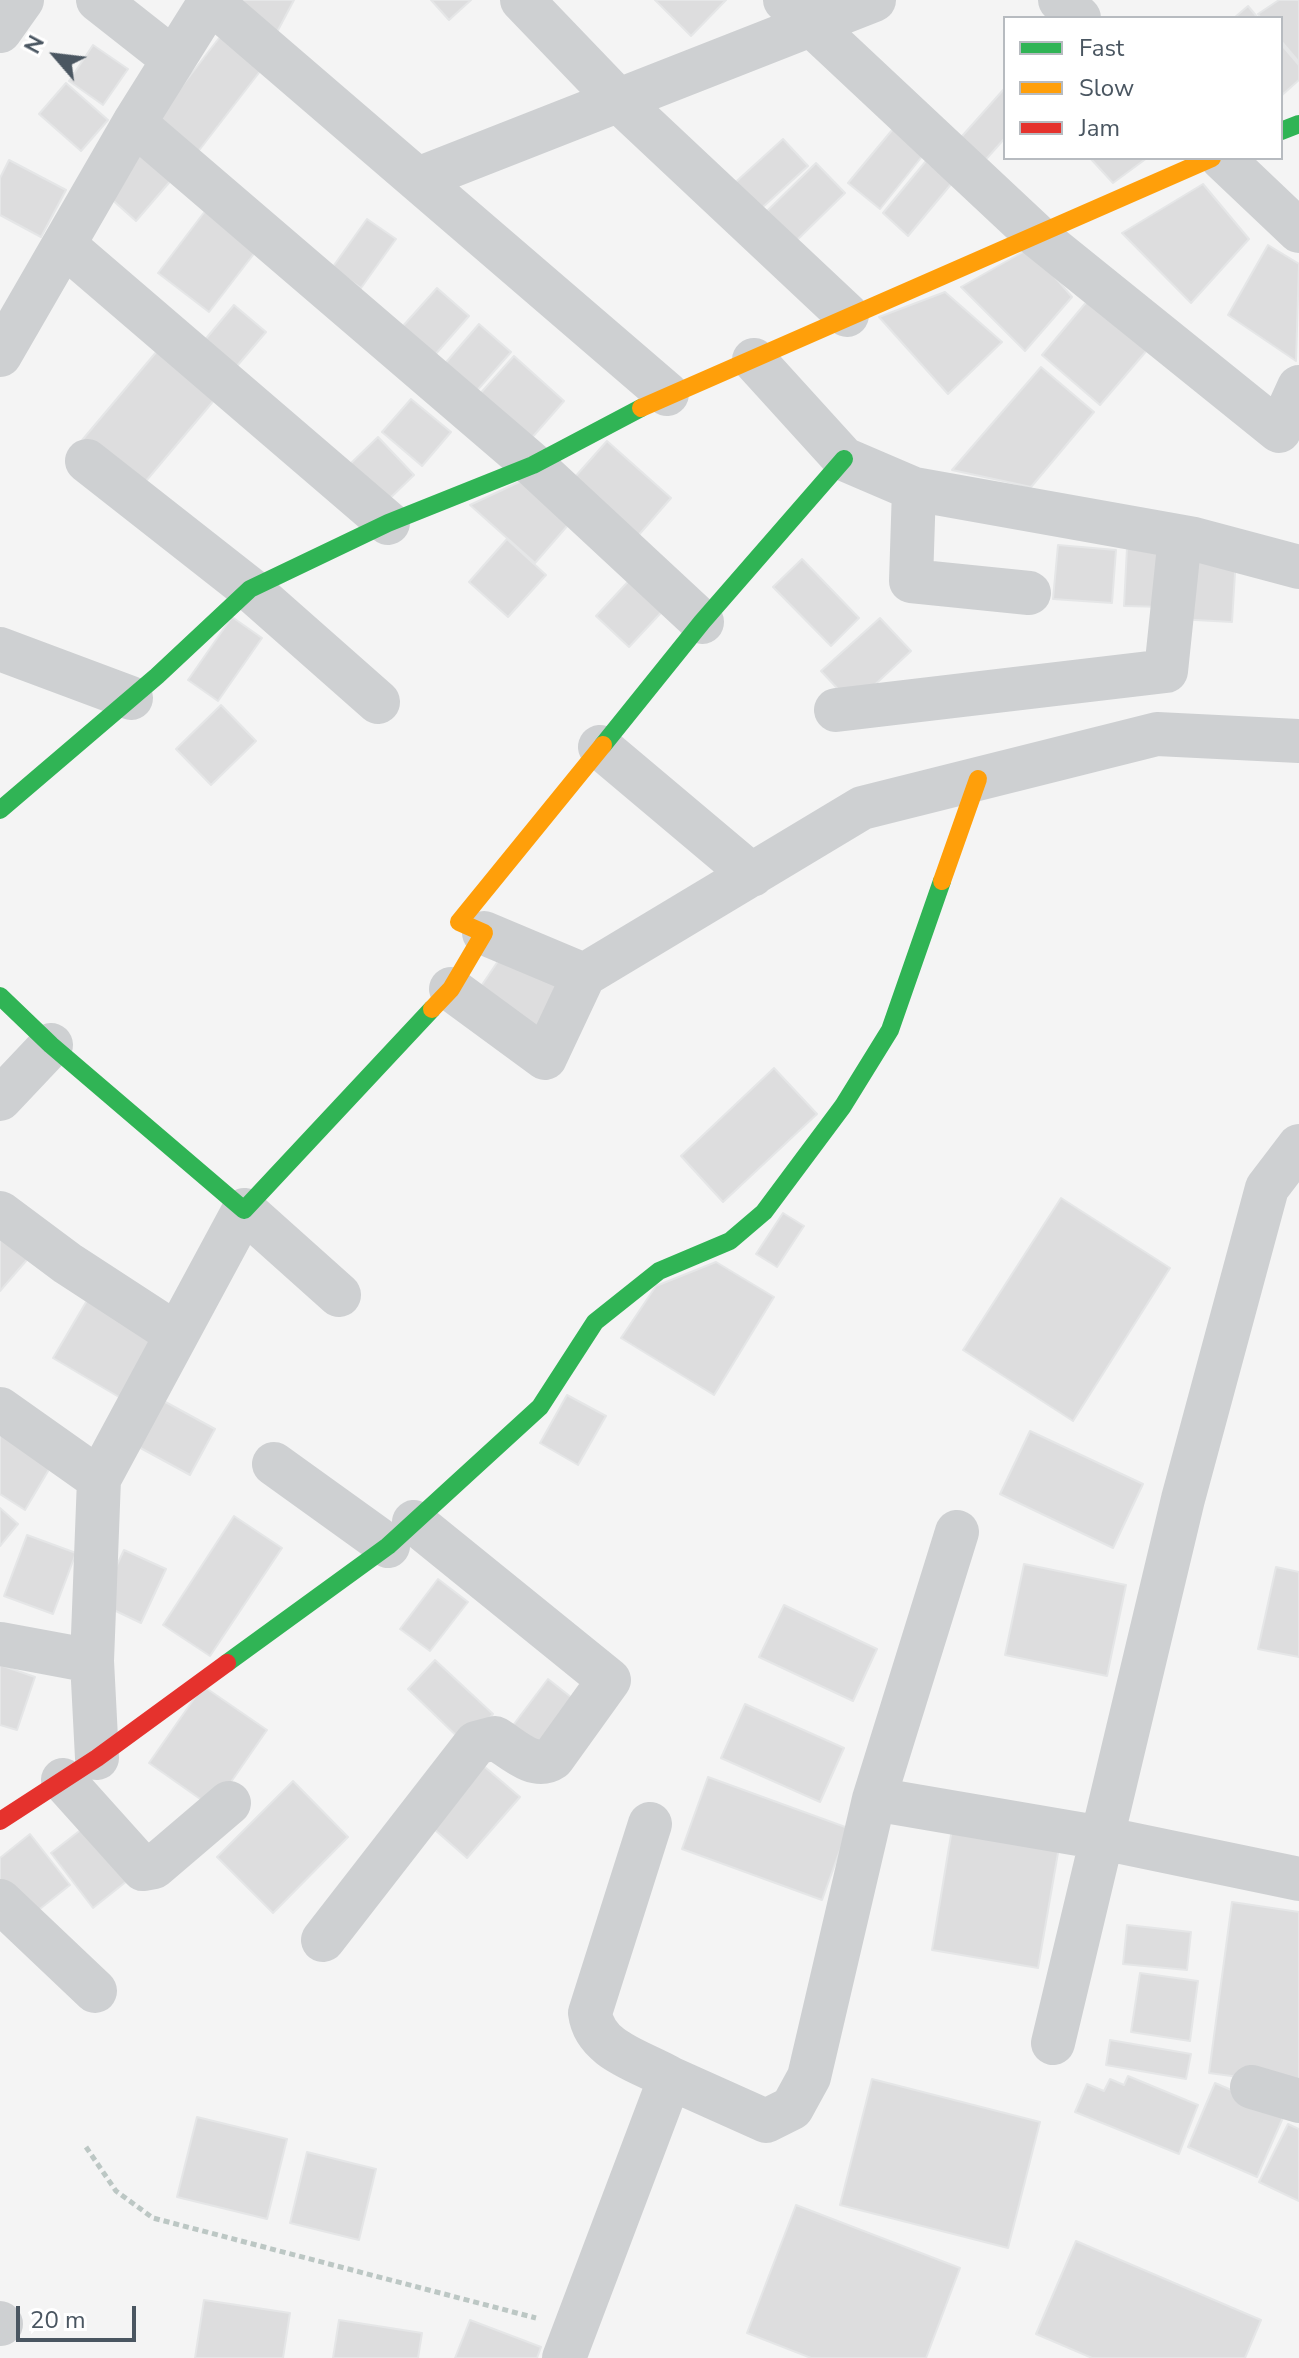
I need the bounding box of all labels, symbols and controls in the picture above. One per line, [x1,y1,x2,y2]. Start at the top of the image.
north arrow [16,16,96,96]
legend [1003,16,1283,160]
text: N [18,30,52,59]
text: Fast [1079,32,1124,64]
text: Slow [1079,72,1134,104]
text: Jam [1079,112,1120,144]
scale bar [20,2290,140,2340]
text: 20 m [30,2304,86,2336]

